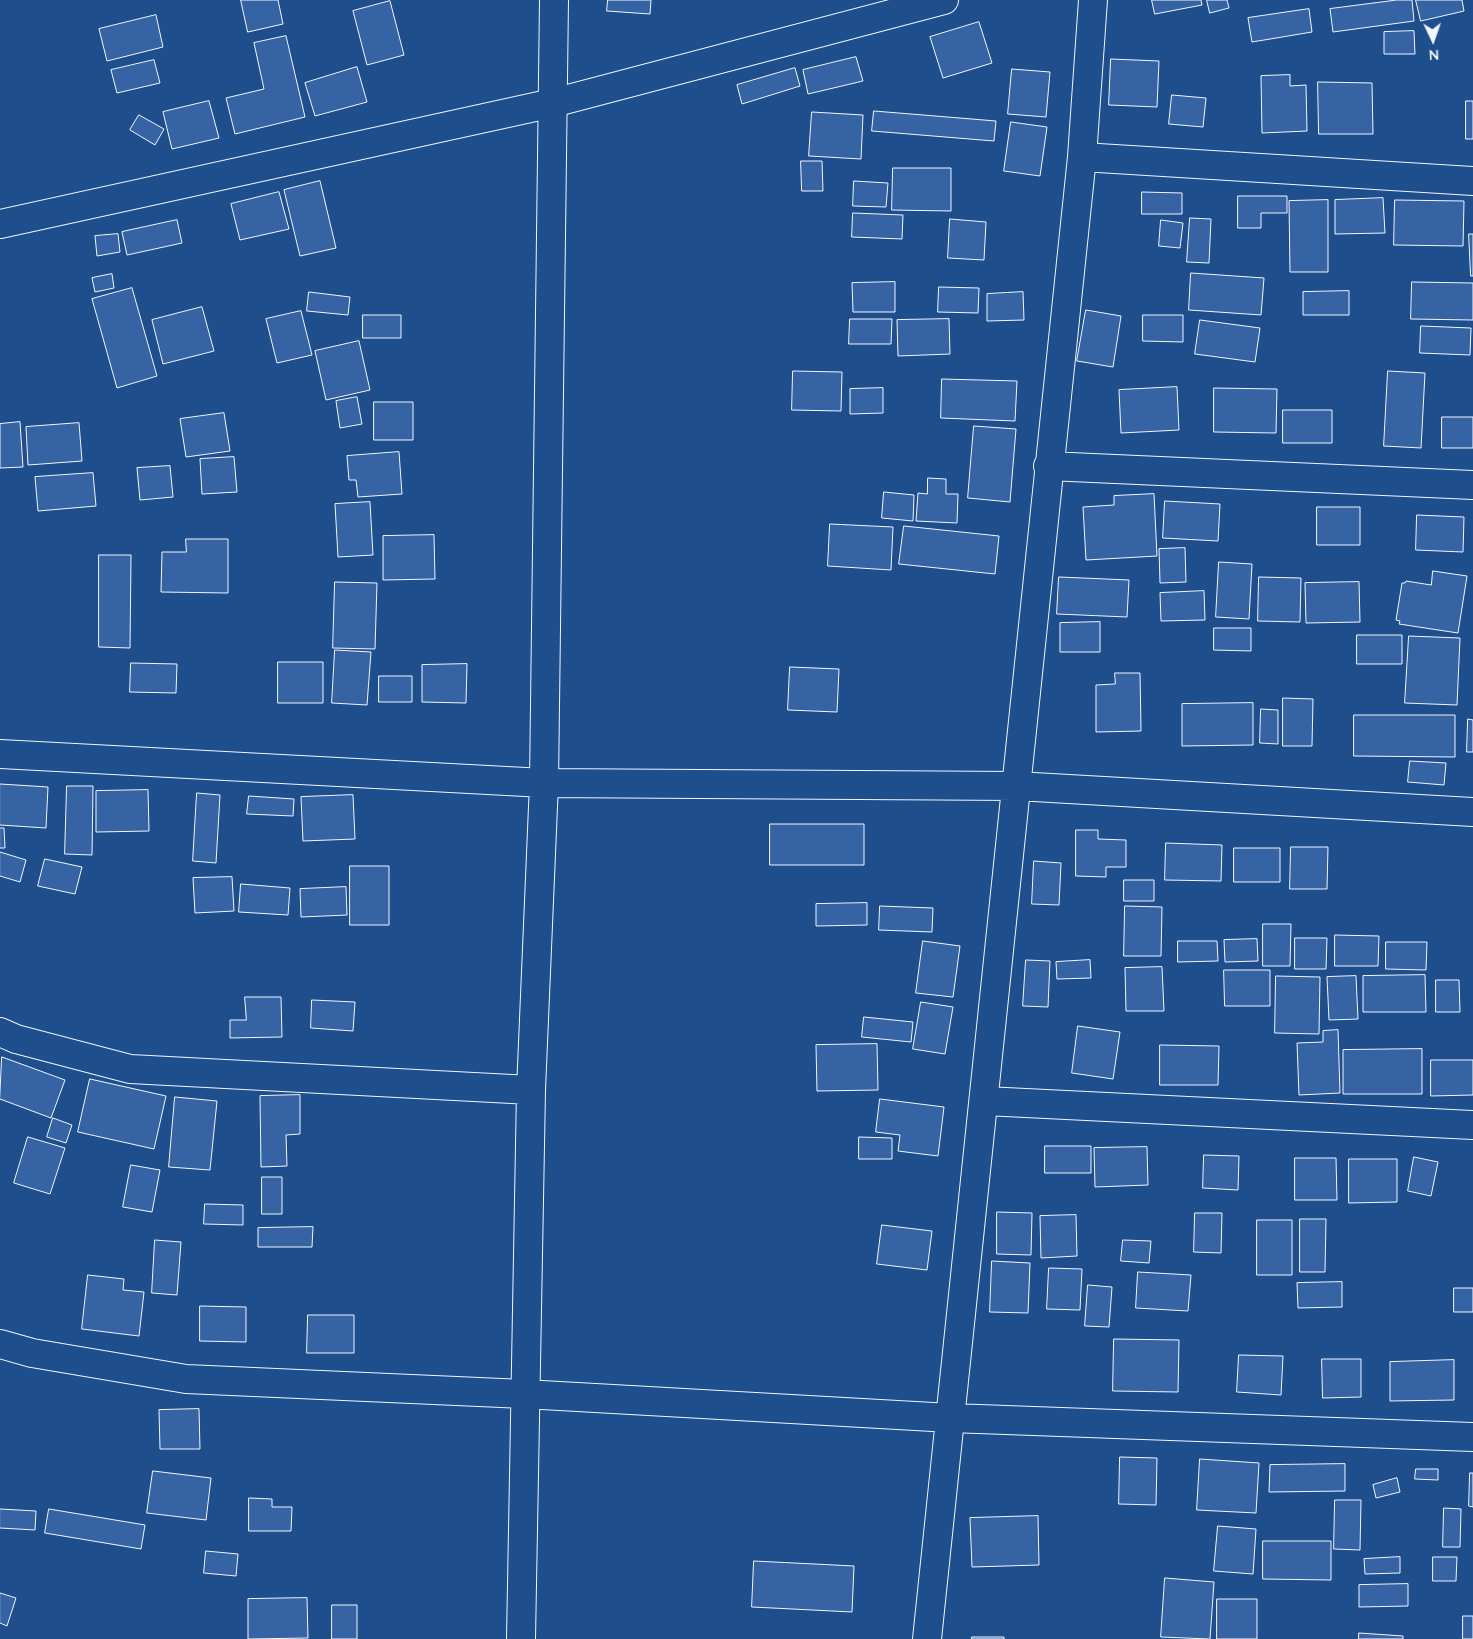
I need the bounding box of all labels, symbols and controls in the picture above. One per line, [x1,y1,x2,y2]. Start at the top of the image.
north arrow [1408,15,1458,65]
text: N [1428,46,1439,64]

